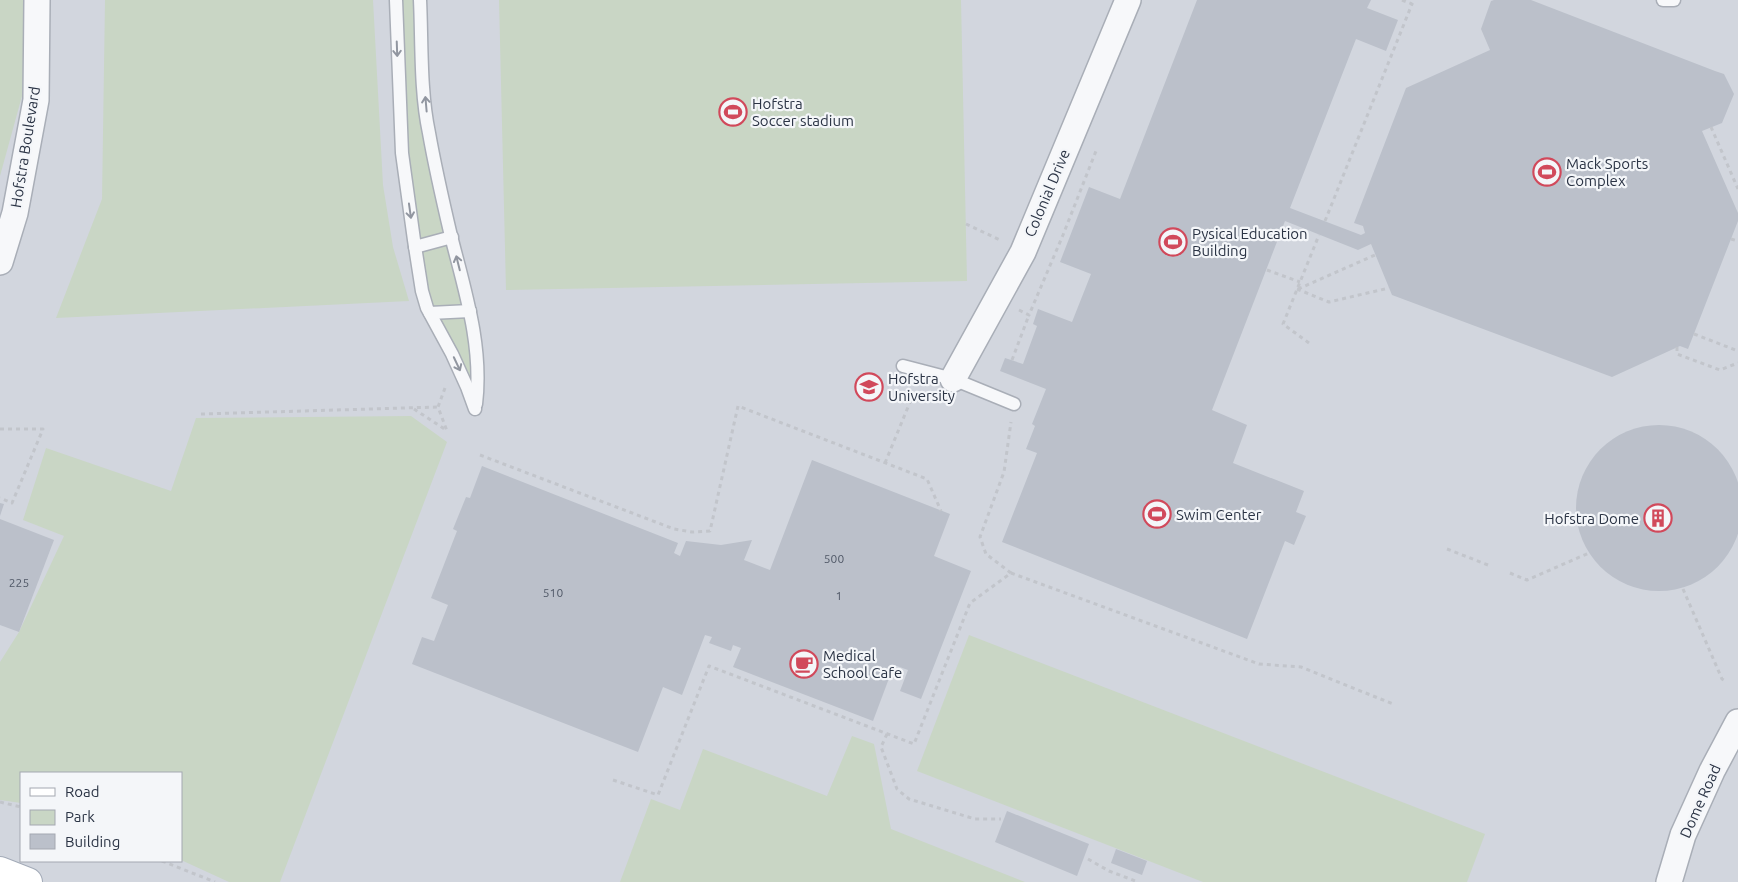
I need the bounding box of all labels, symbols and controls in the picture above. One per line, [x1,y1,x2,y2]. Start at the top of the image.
one-way arrow [392,40,402,56]
street label: Hofstra Boulevard [7,85,43,209]
place label: Hofstra Soccer stadium [752,95,854,129]
one-way arrow [421,97,430,113]
sports icon: Hofstra Soccer stadium [718,97,748,127]
street label: Colonial Drive [1021,147,1073,239]
place label: Mack Sports Complex [1566,155,1648,189]
sports icon: Mack Sports Complex [1532,157,1562,187]
one-way arrow [405,202,415,218]
place label: Pysical Education Building [1192,225,1308,259]
sports icon: Pysical Education Building [1158,227,1188,257]
one-way arrow [453,256,463,272]
one-way arrow [452,356,462,371]
place label: Hofstra University [888,370,955,404]
school or university icon: Hofstra University [854,372,884,402]
sports icon: Swim Center [1142,499,1172,529]
building icon: Hofstra Dome [1643,503,1673,533]
place label: Swim Center [1176,506,1262,523]
place label: Hofstra Dome [1544,510,1639,527]
house number: 500 [824,552,844,565]
house number: 225 [9,576,29,589]
house number: 510 [543,586,563,599]
house number: 1 [836,589,842,602]
place label: Medical School Cafe [823,647,902,681]
cafe icon: Medical School Cafe [789,649,819,679]
street label: Dome Road [1676,762,1724,840]
legend [20,772,182,862]
text: Road [65,783,100,800]
text: Park [65,808,95,825]
text: Building [65,833,120,850]

